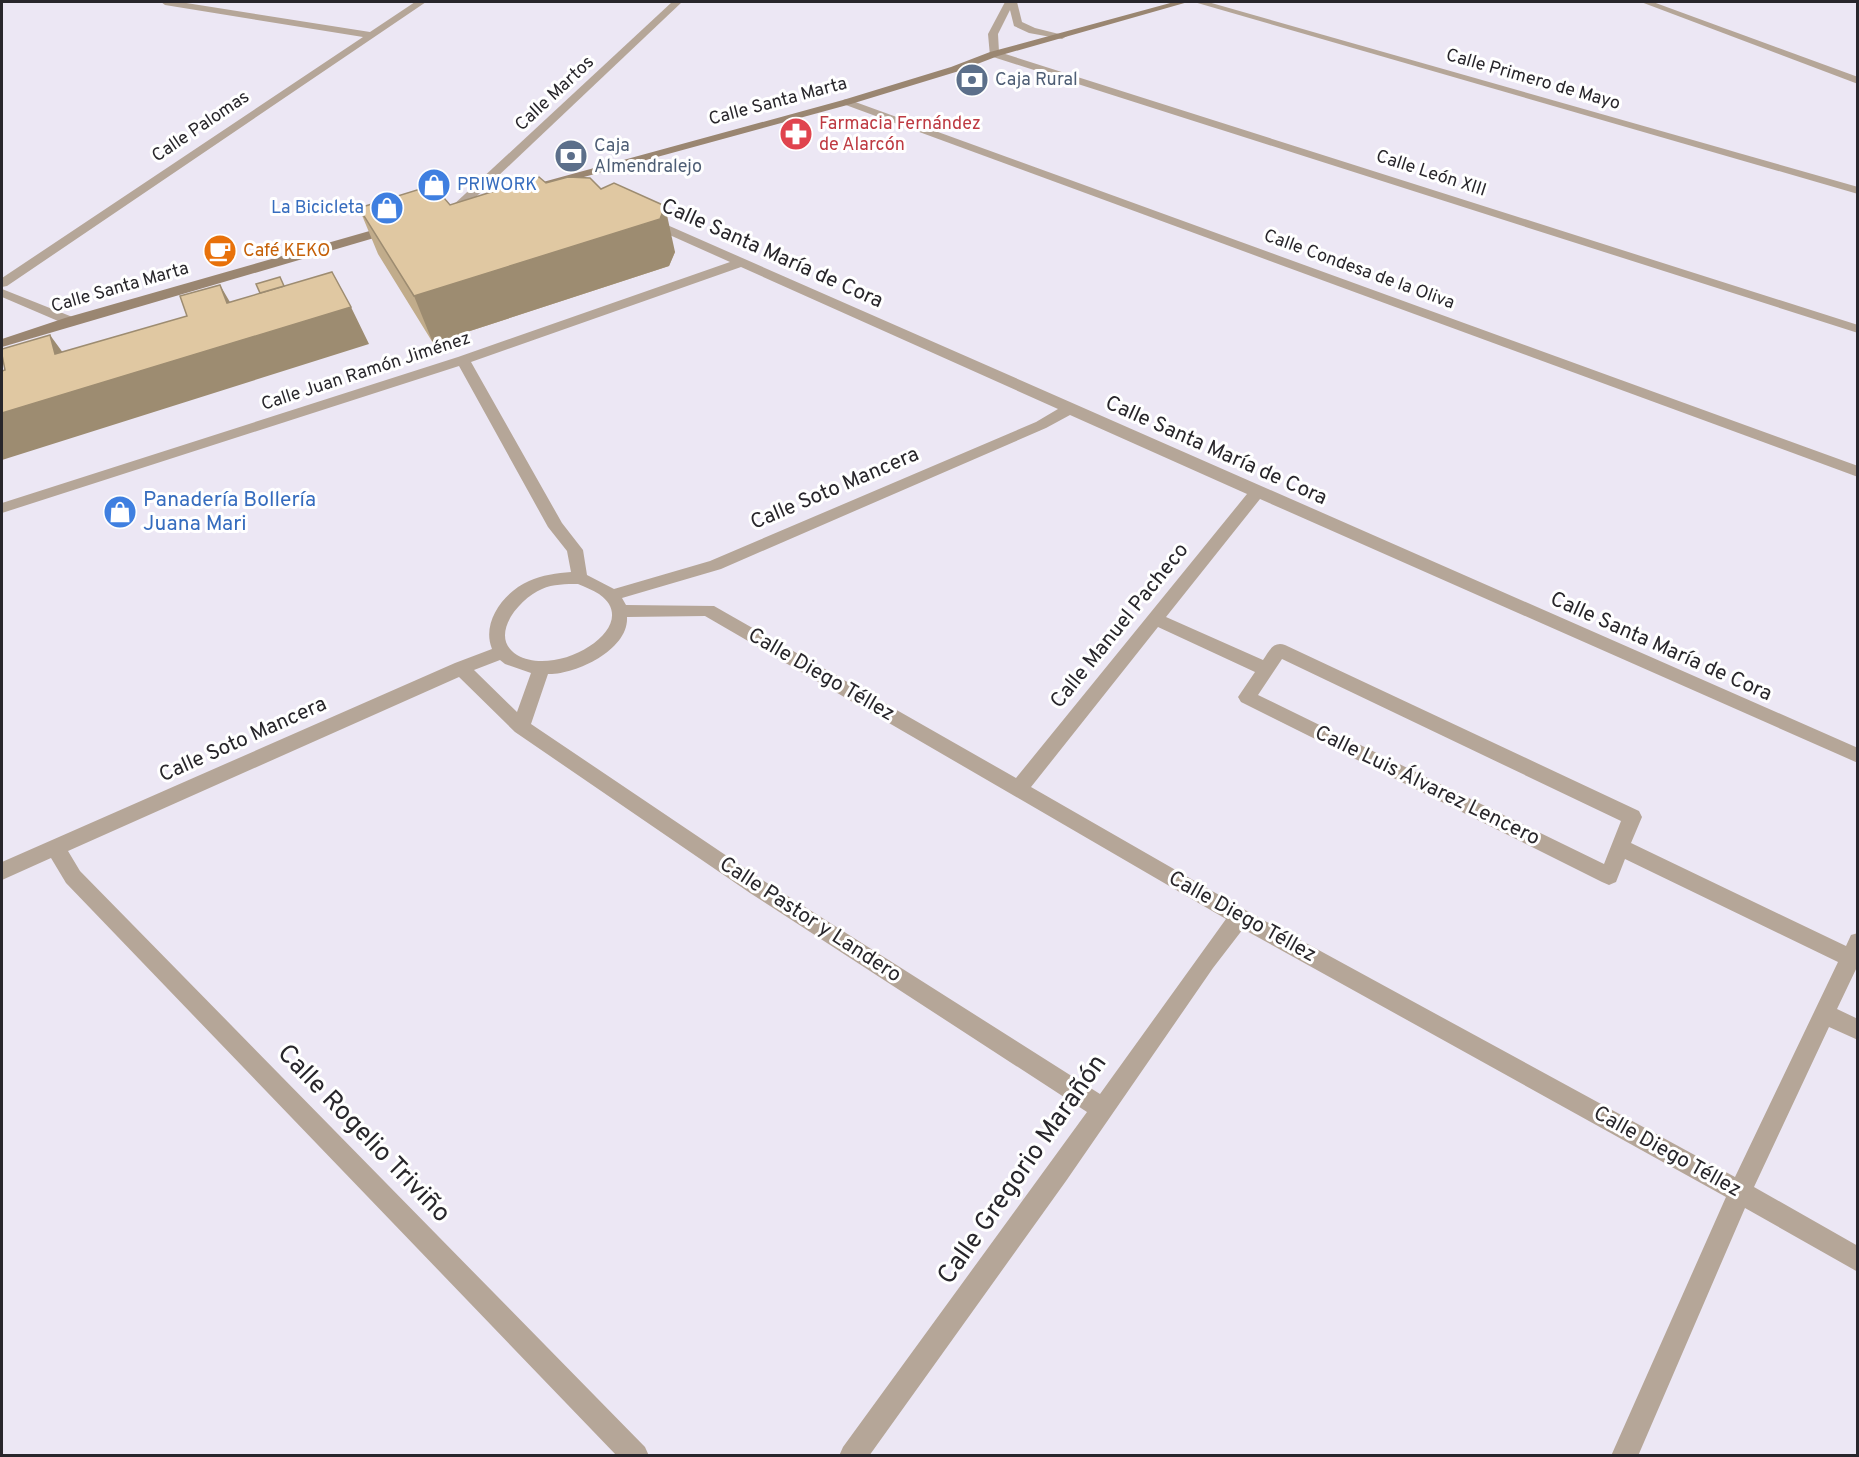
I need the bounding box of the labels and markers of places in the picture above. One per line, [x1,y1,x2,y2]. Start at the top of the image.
bank icon: Caja Rural [954,62,990,98]
place label: Caja Rural [995,69,1078,92]
place label: Farmacia Fernández de Alarcón [819,113,981,157]
pharmacy icon: Farmacia Fernández de Alarcón [778,116,814,152]
place label: Caja Almendralejo [594,135,702,179]
bank icon: Caja Almendralejo [553,138,589,174]
shop icon: PRIWORK [416,167,452,203]
place label: PRIWORK [457,174,537,197]
shop icon: La Bicicleta [369,190,405,226]
place label: La Bicicleta [271,197,364,220]
cafe icon: Café KEKO [202,233,238,269]
place label: Café KEKO [243,240,330,263]
place label: Panadería Bollería Juana Mari [143,487,316,538]
shop icon: Panadería Bollería Juana Mari [102,494,138,530]

